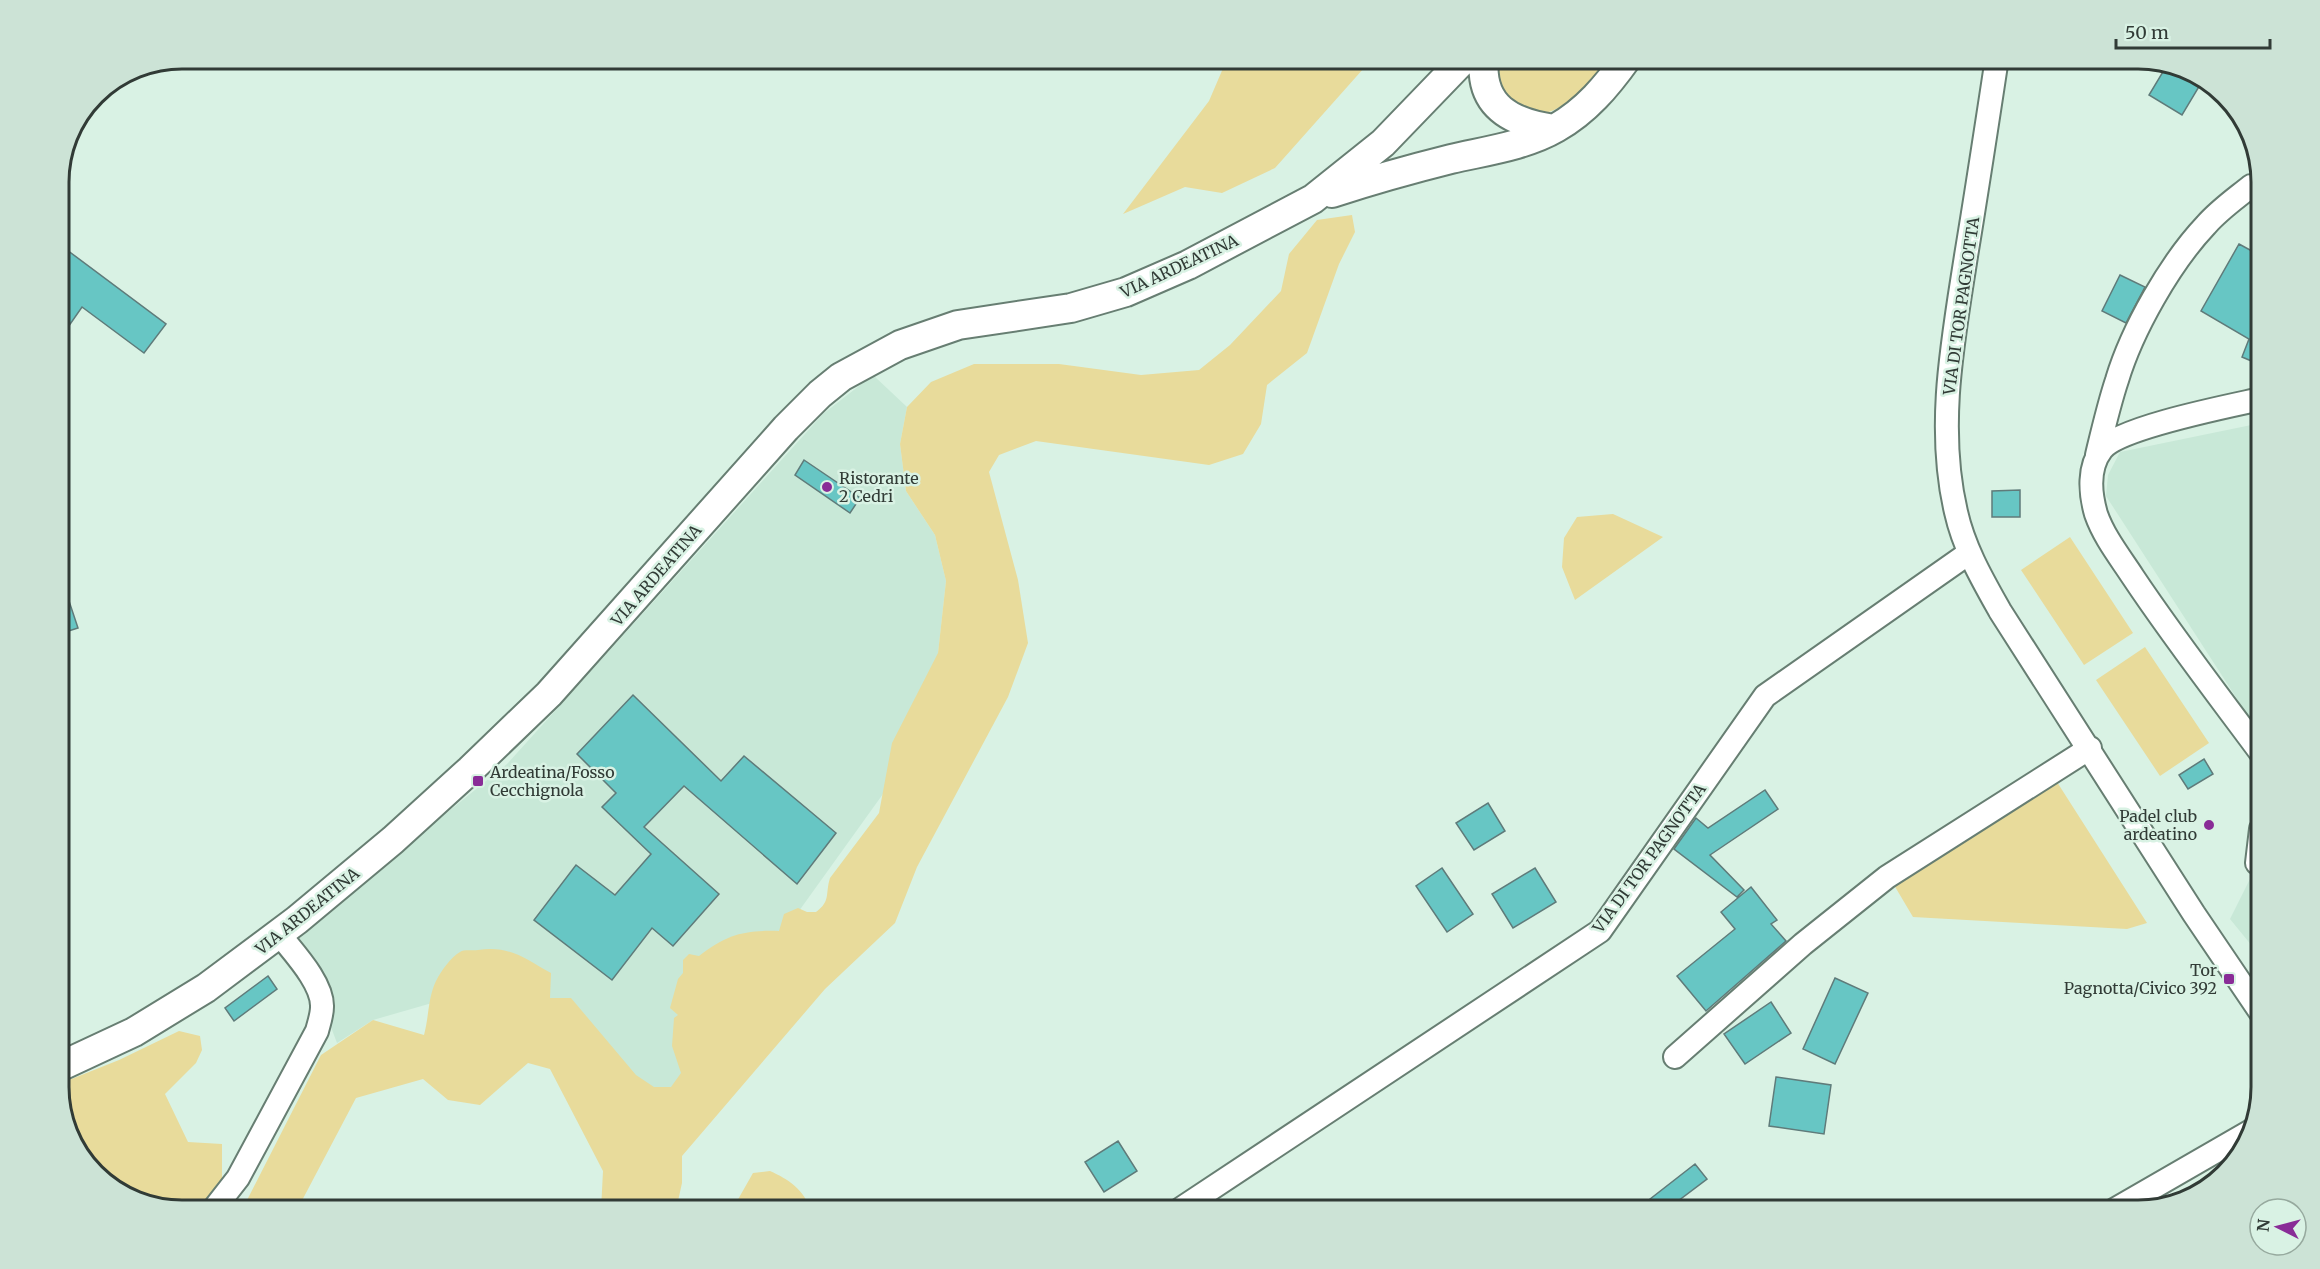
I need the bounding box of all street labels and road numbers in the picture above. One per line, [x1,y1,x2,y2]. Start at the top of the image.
street label: VIA DI TOR PAGNOTTA [1938,215,1984,397]
street label: VIA ARDEATINA [1116,230,1242,302]
street label: VIA ARDEATINA [606,520,706,631]
street label: VIA DI TOR PAGNOTTA [1588,779,1710,937]
street label: VIA ARDEATINA [250,863,363,960]

